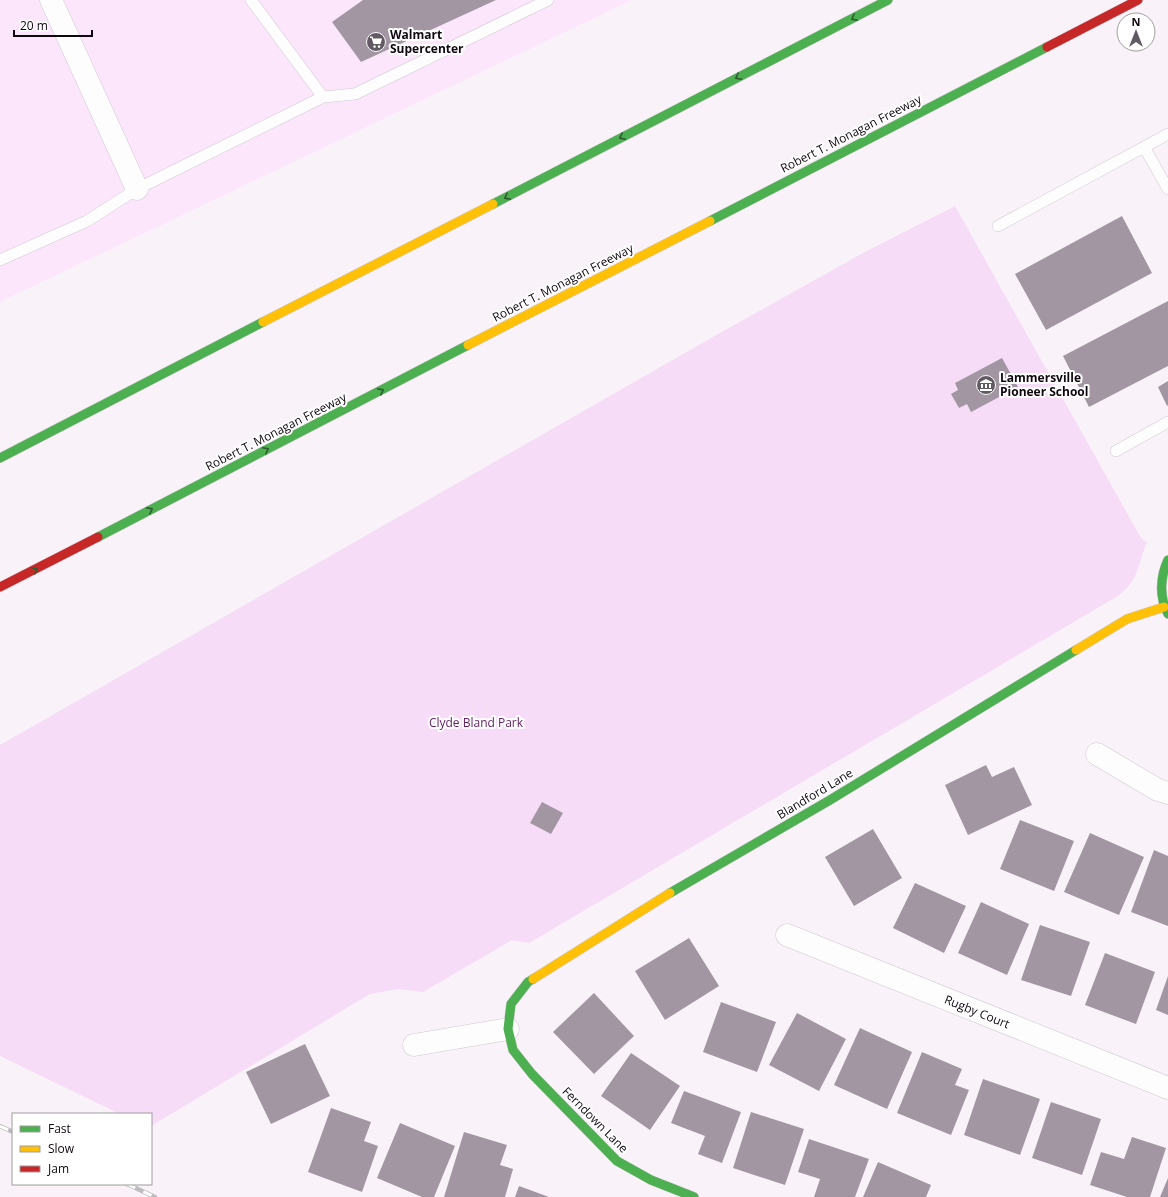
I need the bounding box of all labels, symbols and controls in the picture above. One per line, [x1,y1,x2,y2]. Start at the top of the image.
scale bar [14,12,92,38]
north arrow [1116,12,1156,52]
one-way arrow [850,13,858,21]
text: N [1132,14,1140,29]
text: 20 m [20,17,48,34]
place label: Walmart Supercenter [390,26,464,57]
supermarket icon: Walmart Supercenter [365,31,387,53]
one-way arrow [735,73,742,80]
street label: Robert T. Monagan Freeway [777,90,925,177]
one-way arrow [619,132,627,140]
one-way arrow [504,192,511,199]
street label: Robert T. Monagan Freeway [489,239,637,326]
place label: Lammersville Pioneer School [1000,369,1088,400]
museum icon: Lammersville Pioneer School [975,374,997,396]
street label: Robert T. Monagan Freeway [202,388,350,475]
one-way arrow [377,388,384,395]
one-way arrow [261,448,269,455]
one-way arrow [146,507,153,515]
one-way arrow [30,567,38,574]
park label: Clyde Bland Park [429,714,524,731]
street label: Blandford Lane [774,764,856,823]
street label: Rugby Court [942,991,1012,1032]
street label: Ferndown Lane [559,1083,632,1156]
legend [12,1113,152,1185]
text: Fast [48,1120,71,1137]
text: Slow [48,1140,75,1157]
text: Jam [47,1160,69,1177]

